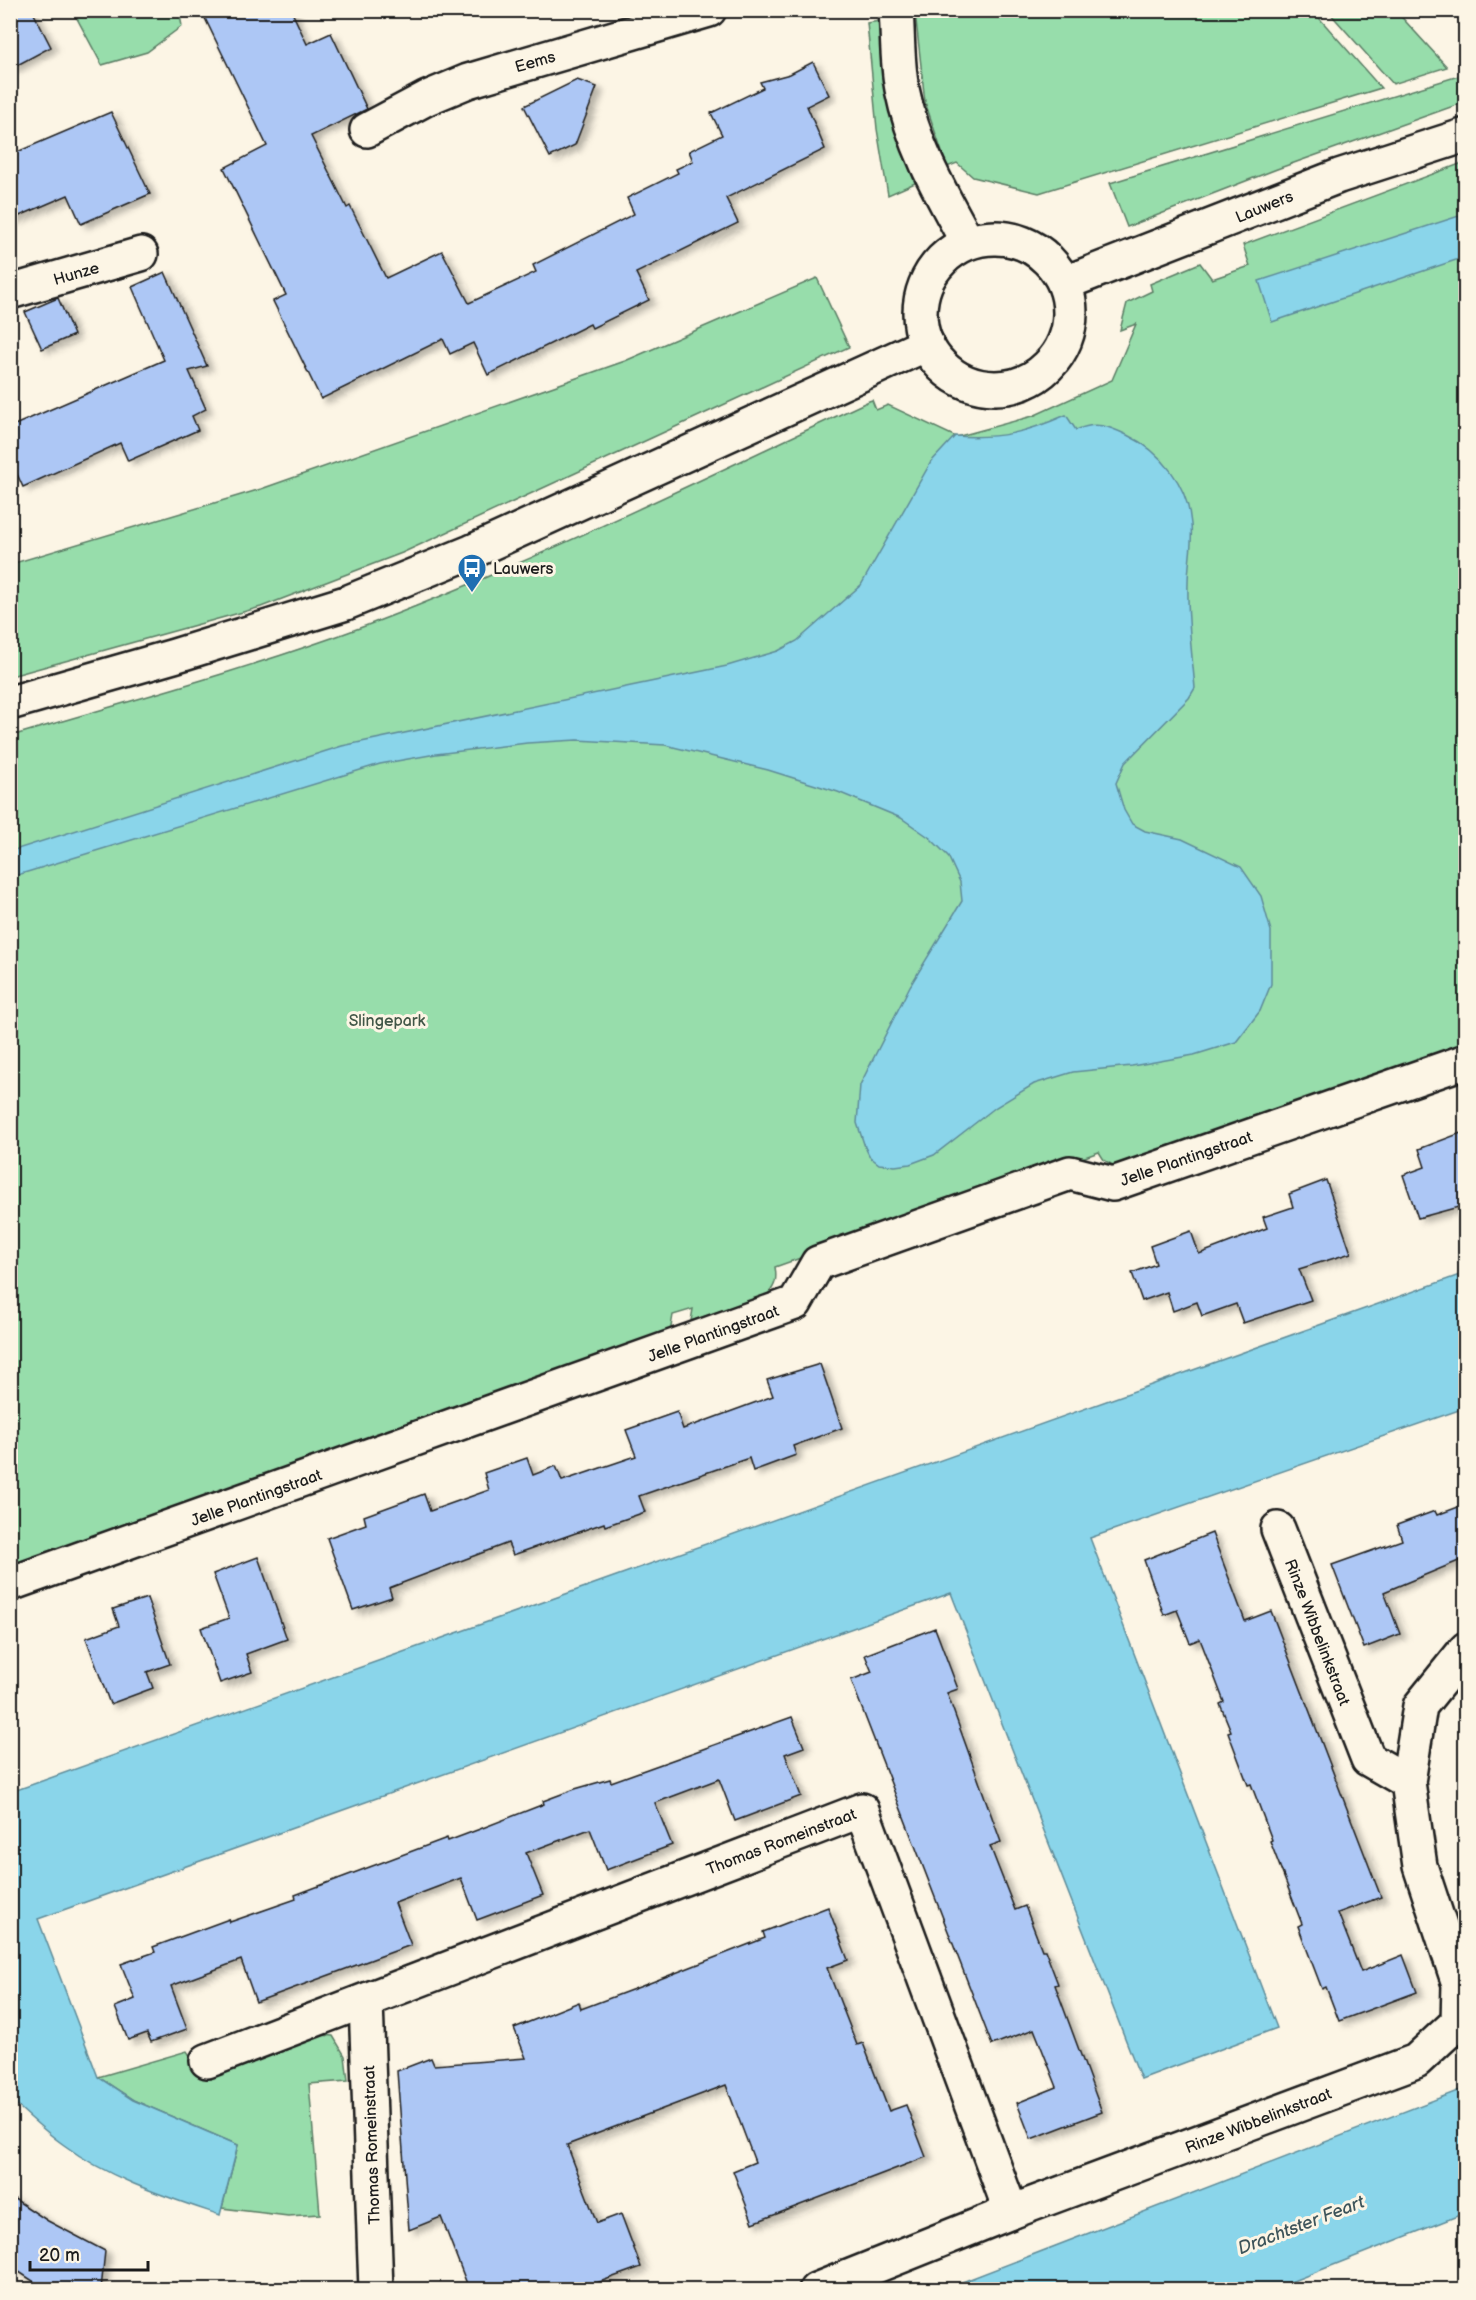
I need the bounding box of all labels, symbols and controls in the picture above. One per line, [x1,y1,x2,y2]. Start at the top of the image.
street label: Eems [513,48,558,77]
street label: Lauwers [1233,187,1296,228]
street label: Hunze [51,259,102,290]
bus stop icon: Lauwers [456,552,488,594]
place label: Lauwers [493,560,554,579]
park label: Slingepark [349,1012,426,1031]
street label: Jelle Plantingstraat [1118,1128,1255,1191]
street label: Jelle Plantingstraat [645,1302,782,1367]
street label: Jelle Plantingstraat [188,1466,325,1531]
street label: Rinze Wibbelinkstraat [1280,1557,1353,1709]
street label: Thomas Romeinstraat [704,1805,859,1880]
street label: Thomas Romeinstraat [360,2065,385,2225]
street label: Rinze Wibbelinkstraat [1183,2085,1335,2158]
water label: Drachtster Feart [1235,2191,1368,2259]
scale bar [30,2234,148,2272]
text: 20 m [39,2245,80,2266]

